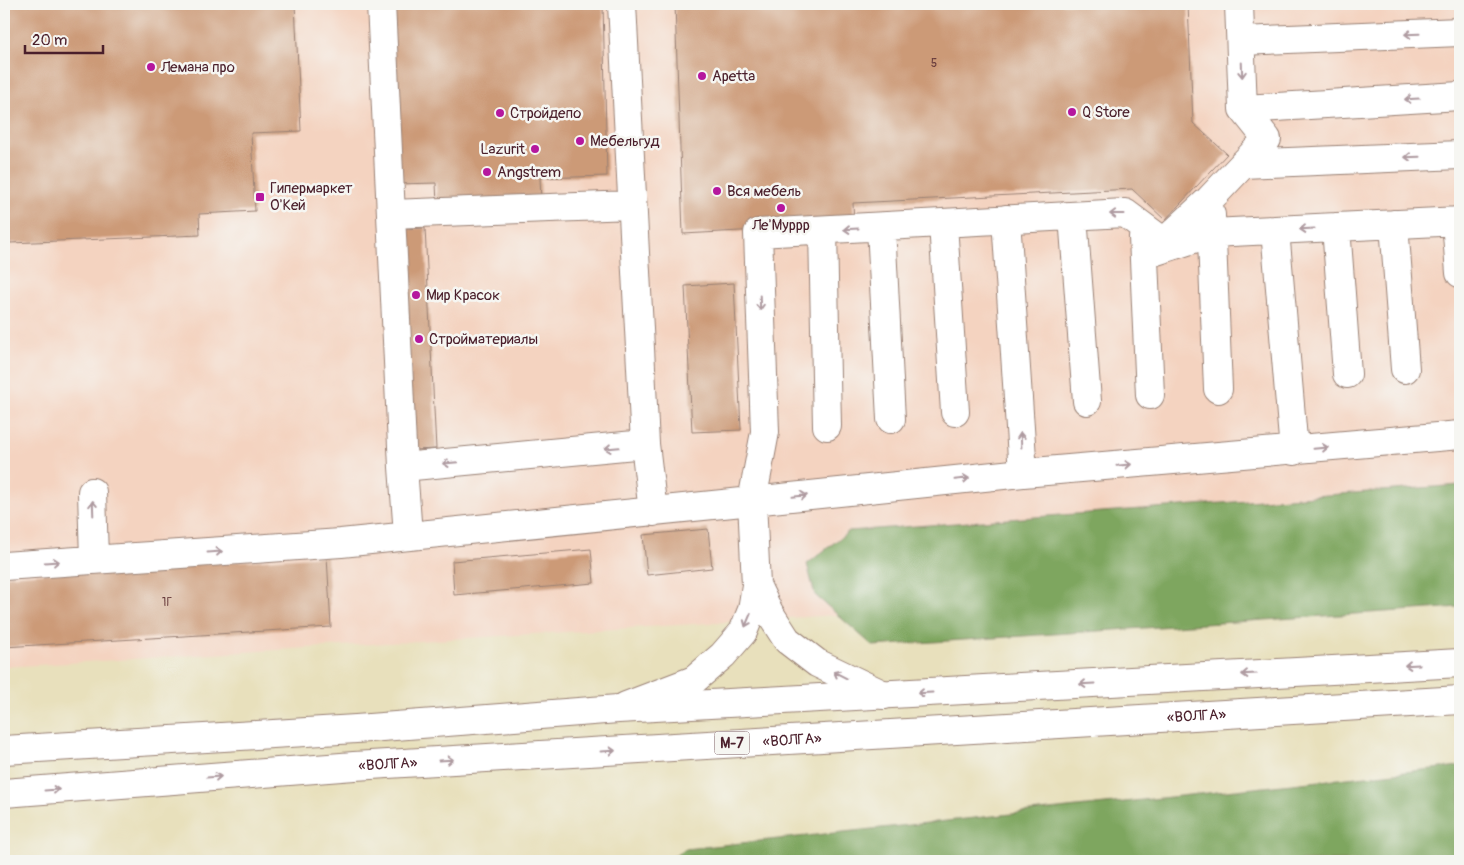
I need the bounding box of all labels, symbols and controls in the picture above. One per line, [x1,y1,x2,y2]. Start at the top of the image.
scale bar [25,22,102,54]
one-way arrow [1404,29,1420,39]
text: 20 m [32,31,67,50]
house number: 5 [931,56,937,71]
place label: Лемана про [160,58,235,77]
marker: Лемана про [145,61,157,73]
one-way arrow [1237,62,1246,78]
place label: Apetta [712,67,755,86]
marker: Apetta [696,70,708,82]
one-way arrow [1404,94,1420,103]
place label: Q Store [1082,103,1130,122]
place label: Стройдепо [510,104,581,123]
marker: Q Store [1066,106,1078,118]
marker: Стройдепо [494,107,506,119]
place label: Мебельгуд [590,132,660,151]
marker: Мебельгуд [574,135,586,147]
place label: Lazurit [480,140,526,159]
marker: Lazurit [529,143,541,155]
one-way arrow [1404,153,1420,162]
place label: Angstrem [497,163,561,182]
marker: Angstrem [481,166,493,178]
place label: Гипермаркет О'Кей [270,179,353,215]
place label: Вся мебель [727,182,802,201]
marker: Вся мебель [711,185,723,197]
marker: Гипермаркет О'Кей [254,191,266,203]
marker: Ле'Муррр [775,202,787,214]
one-way arrow [1110,209,1126,219]
place label: Ле'Муррр [751,216,810,235]
one-way arrow [843,224,859,233]
one-way arrow [1299,224,1315,233]
place label: Мир Красок [426,286,500,305]
marker: Мир Красок [410,289,422,301]
one-way arrow [755,294,765,311]
place label: Стройматериалы [429,330,538,349]
marker: Стройматериалы [413,333,425,345]
one-way arrow [1016,432,1025,448]
one-way arrow [604,443,620,452]
one-way arrow [1312,443,1328,453]
one-way arrow [442,458,458,468]
one-way arrow [1116,460,1132,469]
one-way arrow [954,474,970,484]
one-way arrow [792,491,808,501]
one-way arrow [88,500,97,516]
one-way arrow [206,547,222,556]
one-way arrow [44,558,60,567]
house number: 1Г [162,595,172,610]
one-way arrow [743,612,753,627]
one-way arrow [1404,661,1420,670]
one-way arrow [833,670,848,679]
one-way arrow [1242,670,1258,679]
one-way arrow [1079,679,1095,688]
one-way arrow [917,688,933,697]
street label: «ВОЛГА» [1166,704,1227,727]
street label: «ВОЛГА» [762,729,823,751]
road number: М-7 [714,731,750,754]
one-way arrow [600,746,616,755]
street label: «ВОЛГА» [358,753,418,775]
one-way arrow [438,756,454,765]
one-way arrow [206,772,222,782]
one-way arrow [44,785,60,794]

